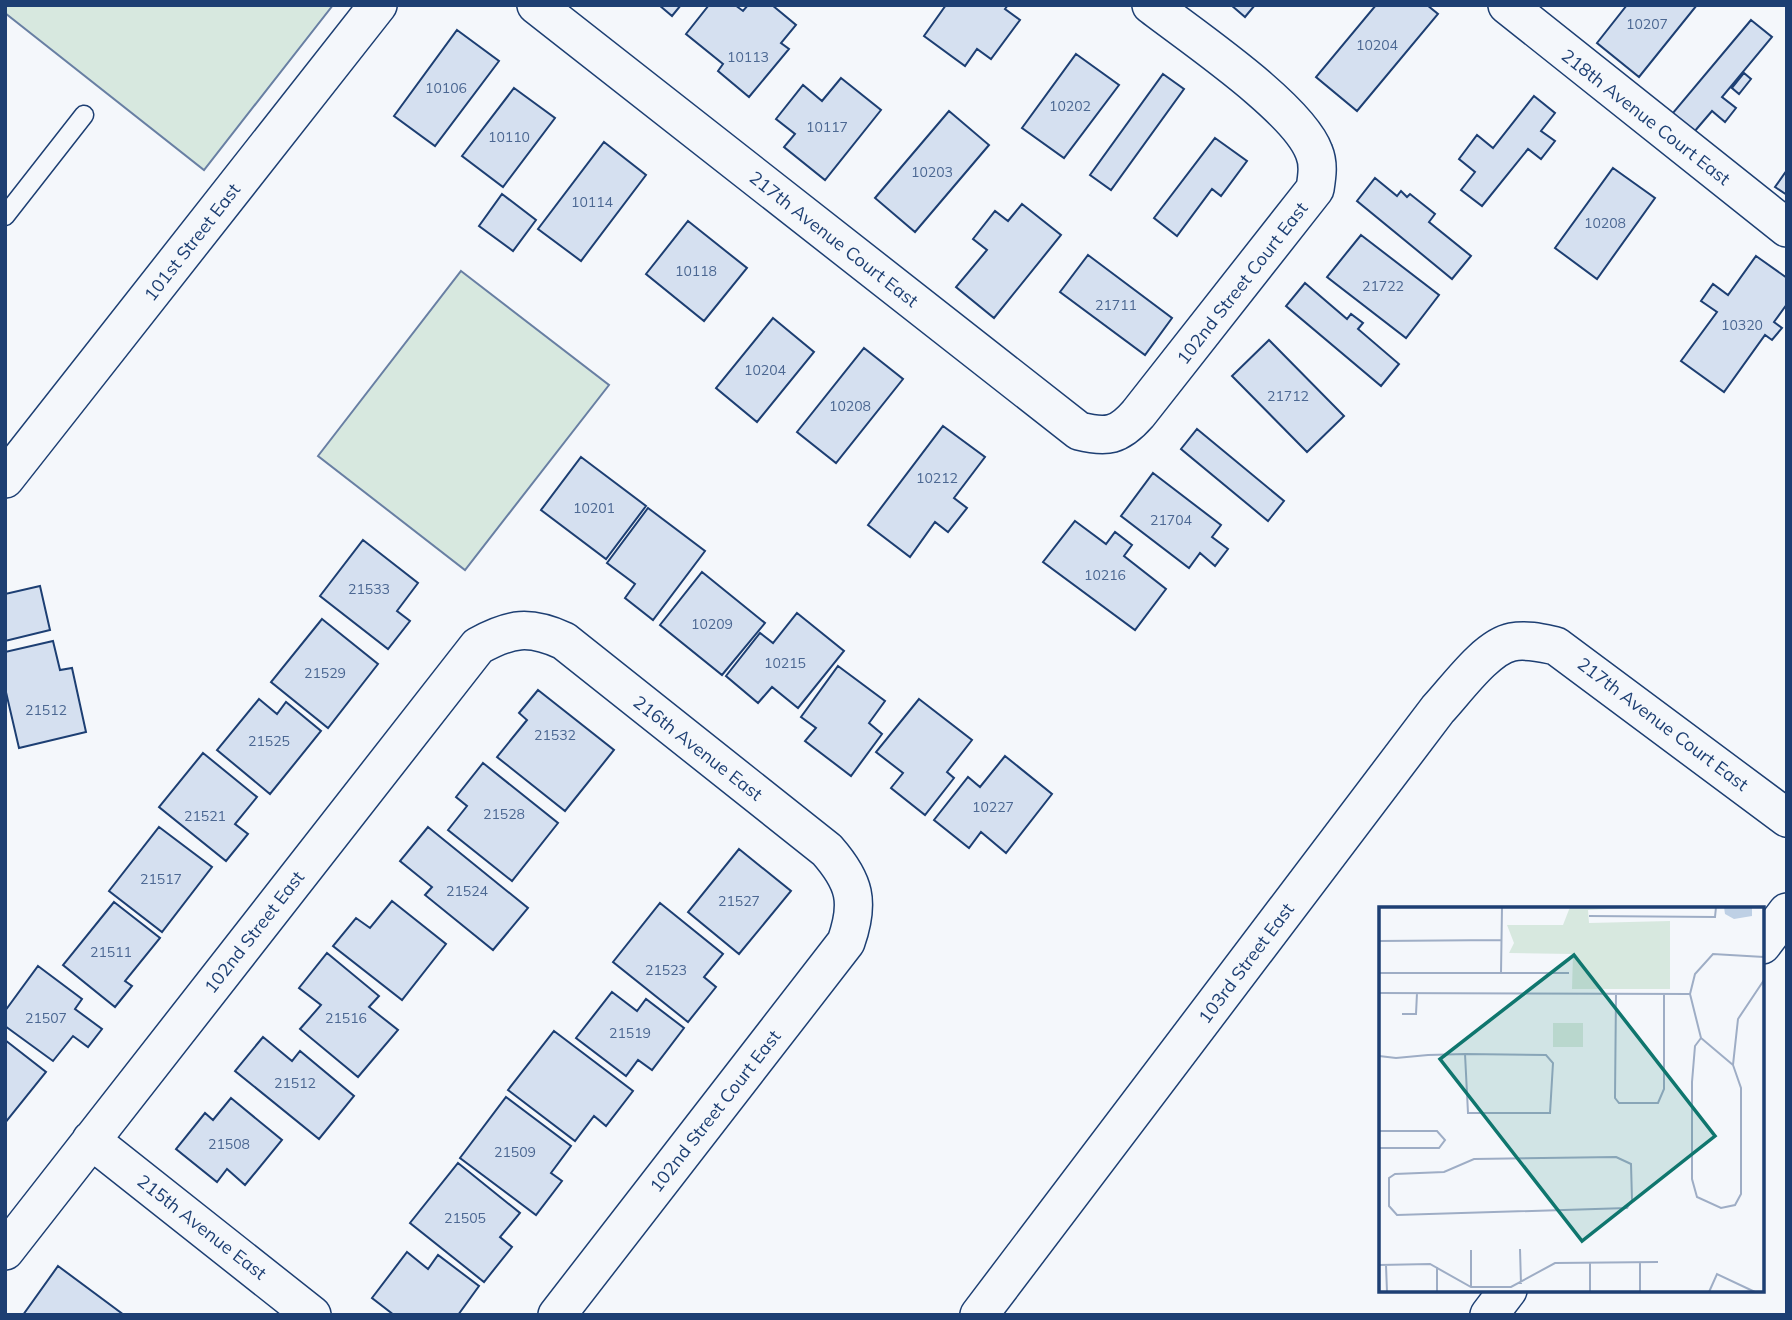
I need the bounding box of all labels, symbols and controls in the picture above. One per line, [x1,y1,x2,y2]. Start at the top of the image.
house number: 10207 [1626,15,1668,33]
house number: 10204 [1356,36,1399,54]
street label: 218th Avenue Court East [1557,44,1735,190]
house number: 10113 [727,48,769,66]
house number: 10106 [425,79,467,97]
house number: 10202 [1049,97,1091,115]
house number: 10117 [806,118,848,136]
house number: 10110 [488,128,530,146]
house number: 10203 [911,163,953,181]
street label: 217th Avenue Court East [745,166,923,312]
street label: 101st Street East [139,179,245,305]
house number: 10114 [571,193,614,211]
street label: 102nd Street Court East [1171,197,1313,369]
house number: 10208 [1584,214,1626,232]
house number: 10118 [675,262,717,280]
house number: 21722 [1362,277,1404,295]
house number: 21711 [1095,296,1137,314]
house number: 10320 [1721,316,1763,334]
house number: 10204 [744,361,787,379]
house number: 21712 [1267,387,1309,405]
house number: 10208 [829,397,871,415]
house number: 10212 [916,469,958,487]
house number: 10201 [573,499,615,517]
house number: 21704 [1150,511,1193,529]
house number: 10216 [1084,566,1126,584]
house number: 21533 [348,580,390,598]
house number: 10209 [691,615,733,633]
street label: 217th Avenue Court East [1573,652,1753,796]
house number: 10215 [764,654,806,672]
house number: 21529 [304,664,346,682]
street label: 216th Avenue East [629,690,767,806]
house number: 21512 [25,701,67,719]
house number: 21532 [534,726,576,744]
house number: 21525 [248,732,290,750]
house number: 10227 [972,798,1014,816]
house number: 21528 [483,805,525,823]
house number: 21521 [184,807,226,825]
street label: 102nd Street East [199,866,309,998]
house number: 21517 [140,870,182,888]
house number: 21524 [446,882,489,900]
house number: 21527 [718,892,760,910]
street label: 103rd Street East [1193,898,1299,1028]
inset map [1379,907,1764,1292]
house number: 21511 [90,943,132,961]
house number: 21523 [645,961,687,979]
house number: 21507 [25,1009,67,1027]
house number: 21516 [325,1009,367,1027]
house number: 21519 [609,1024,651,1042]
street label: 102nd Street Court East [644,1025,786,1197]
house number: 21512 [274,1074,316,1092]
house number: 21508 [208,1135,250,1153]
house number: 21509 [494,1143,536,1161]
street label: 215th Avenue East [133,1169,271,1285]
house number: 21505 [444,1209,486,1227]

